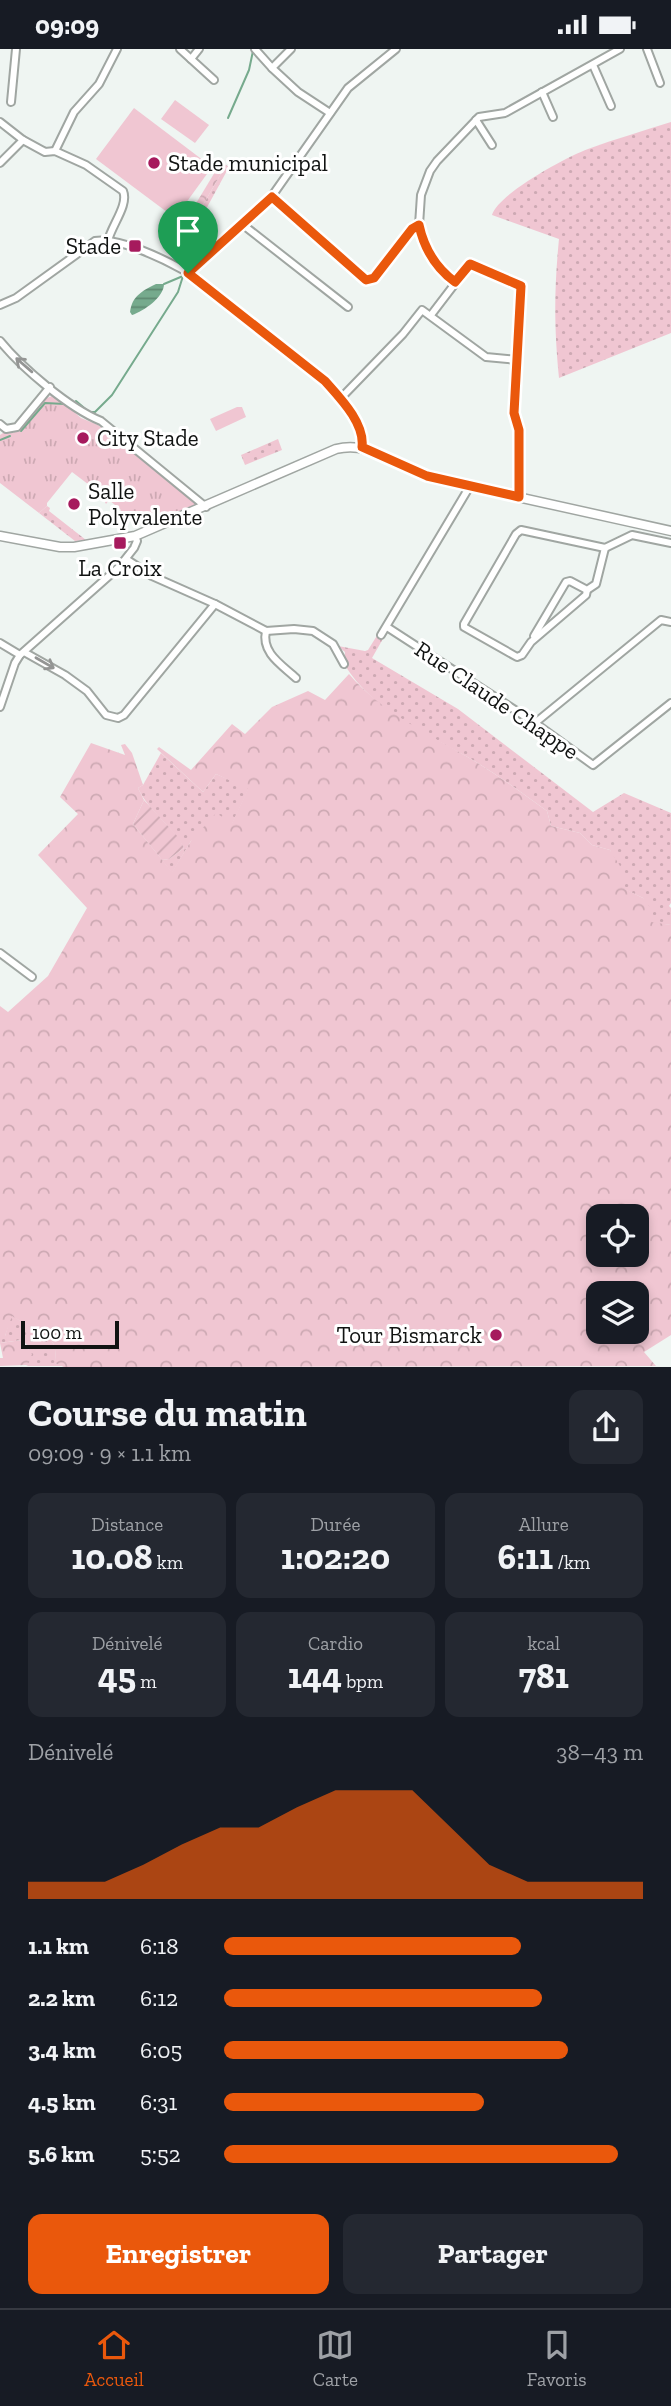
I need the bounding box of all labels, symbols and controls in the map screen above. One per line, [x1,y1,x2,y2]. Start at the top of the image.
text: 09:09 [35,9,99,41]
place label: Stade municipal [168,149,328,177]
marker: Stade municipal [146,155,162,171]
pin [158,201,218,273]
icon: arrive [169,212,207,250]
place label: Stade [66,232,121,260]
marker: Stade [127,238,143,254]
one-way arrow [16,357,34,373]
place label: City Stade [97,424,199,452]
marker: City Stade [75,430,91,446]
place label: Salle Polyvalente [88,477,202,531]
marker: Salle Polyvalente [66,496,82,512]
marker: La Croix [112,535,128,551]
place label: La Croix [78,554,162,582]
street label: Rue Claude Chappe [410,635,584,765]
one-way arrow [34,657,54,671]
map controls [586,1204,649,1344]
button: locate [586,1204,649,1267]
button: layers [586,1281,649,1344]
scale bar [21,1317,119,1349]
text: 100 m [32,1321,82,1344]
place label: Tour Bismarck [336,1321,482,1349]
marker: Tour Bismarck [488,1327,504,1343]
text: Course du matin [28,1390,307,1436]
button: share [569,1390,643,1464]
text: 09:09 · 9 × 1.1 km [28,1439,191,1467]
text: Distance [91,1513,163,1536]
text: Durée [311,1513,360,1536]
text: Allure [519,1513,569,1536]
text: 10.08 [71,1536,153,1578]
text: 1:02:20 [281,1536,390,1578]
text: 6:11 [497,1536,553,1578]
text: km [153,1551,183,1574]
text: /km [553,1551,590,1574]
text: Dénivelé [92,1632,162,1655]
text: Cardio [308,1632,363,1655]
text: kcal [528,1632,560,1655]
text: 45 [98,1655,136,1697]
text: 144 [288,1655,342,1697]
text: 781 [519,1655,569,1697]
text: m [136,1670,157,1693]
text: bpm [342,1670,383,1693]
text: Dénivelé [28,1738,113,1766]
text: 38–43 m [556,1738,643,1766]
text: 1.1 km [28,1932,89,1960]
text: 6:18 [140,1932,179,1960]
text: 2.2 km [28,1984,95,2012]
text: 6:12 [140,1984,178,2012]
text: 3.4 km [28,2036,96,2064]
text: 6:05 [140,2036,182,2064]
text: 4.5 km [28,2088,96,2116]
text: 6:31 [140,2088,177,2116]
text: 5.6 km [28,2140,94,2168]
text: 5:52 [140,2140,181,2168]
button: Enregistrer [28,2214,329,2294]
button: Partager [343,2214,643,2294]
tab: Accueil [84,2326,144,2391]
tab: Carte [313,2326,358,2391]
tab: Favoris [527,2326,587,2391]

